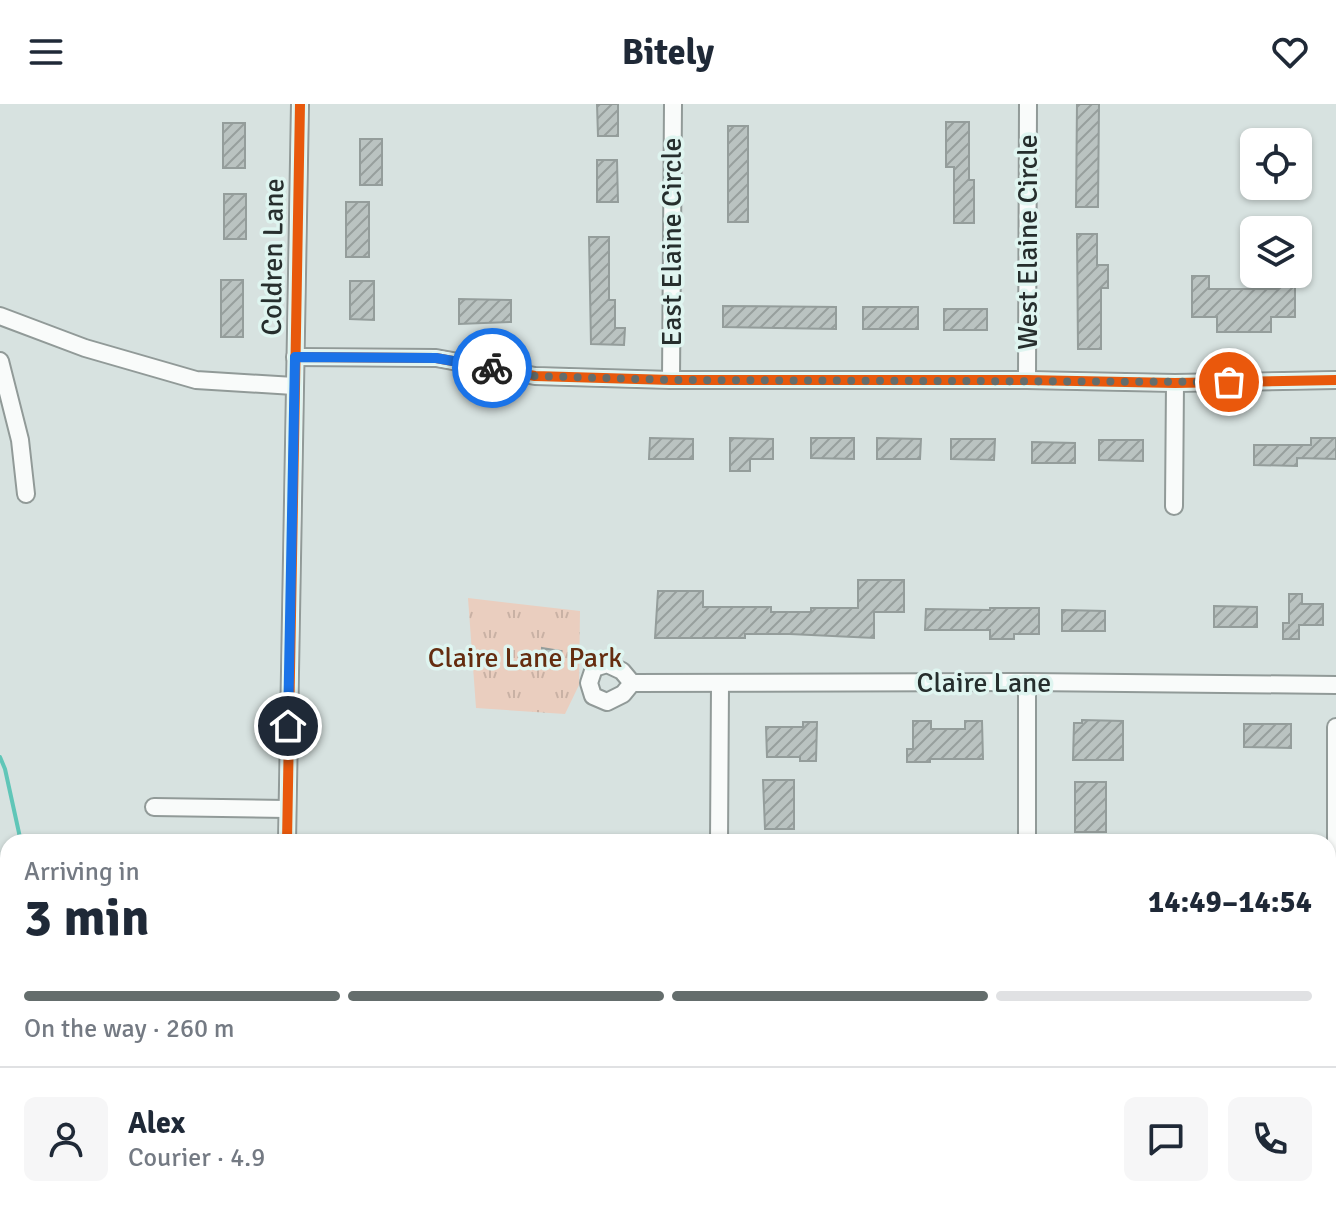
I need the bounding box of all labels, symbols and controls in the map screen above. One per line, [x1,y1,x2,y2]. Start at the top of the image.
icon: menu [24,30,68,74]
text: Bitely [622,30,714,75]
icon: heart [1268,30,1312,74]
map controls [1240,128,1312,288]
button: locate [1240,128,1312,200]
street label: West Elaine Circle [1011,134,1045,350]
street label: East Elaine Circle [655,138,689,346]
street label: Coldren Lane [255,178,291,336]
button: layers [1240,216,1312,288]
courier [452,328,532,408]
icon: bike [470,346,514,390]
pin [1195,348,1263,416]
icon: bag [1207,360,1251,404]
park label: Claire Lane Park [428,641,622,675]
street label: Claire Lane [917,666,1051,700]
pin [254,692,322,760]
icon: home [266,704,310,748]
text: Arriving in [24,856,140,888]
text: 14:49–14:54 [1148,884,1312,921]
text: 3 min [24,886,150,950]
text: On the way · 260 m [24,1013,234,1045]
button: person [24,1097,108,1181]
button: chat [1124,1097,1208,1181]
button: phone [1228,1097,1312,1181]
text: Alex [128,1105,185,1142]
text: Courier · 4.9 [128,1142,265,1174]

